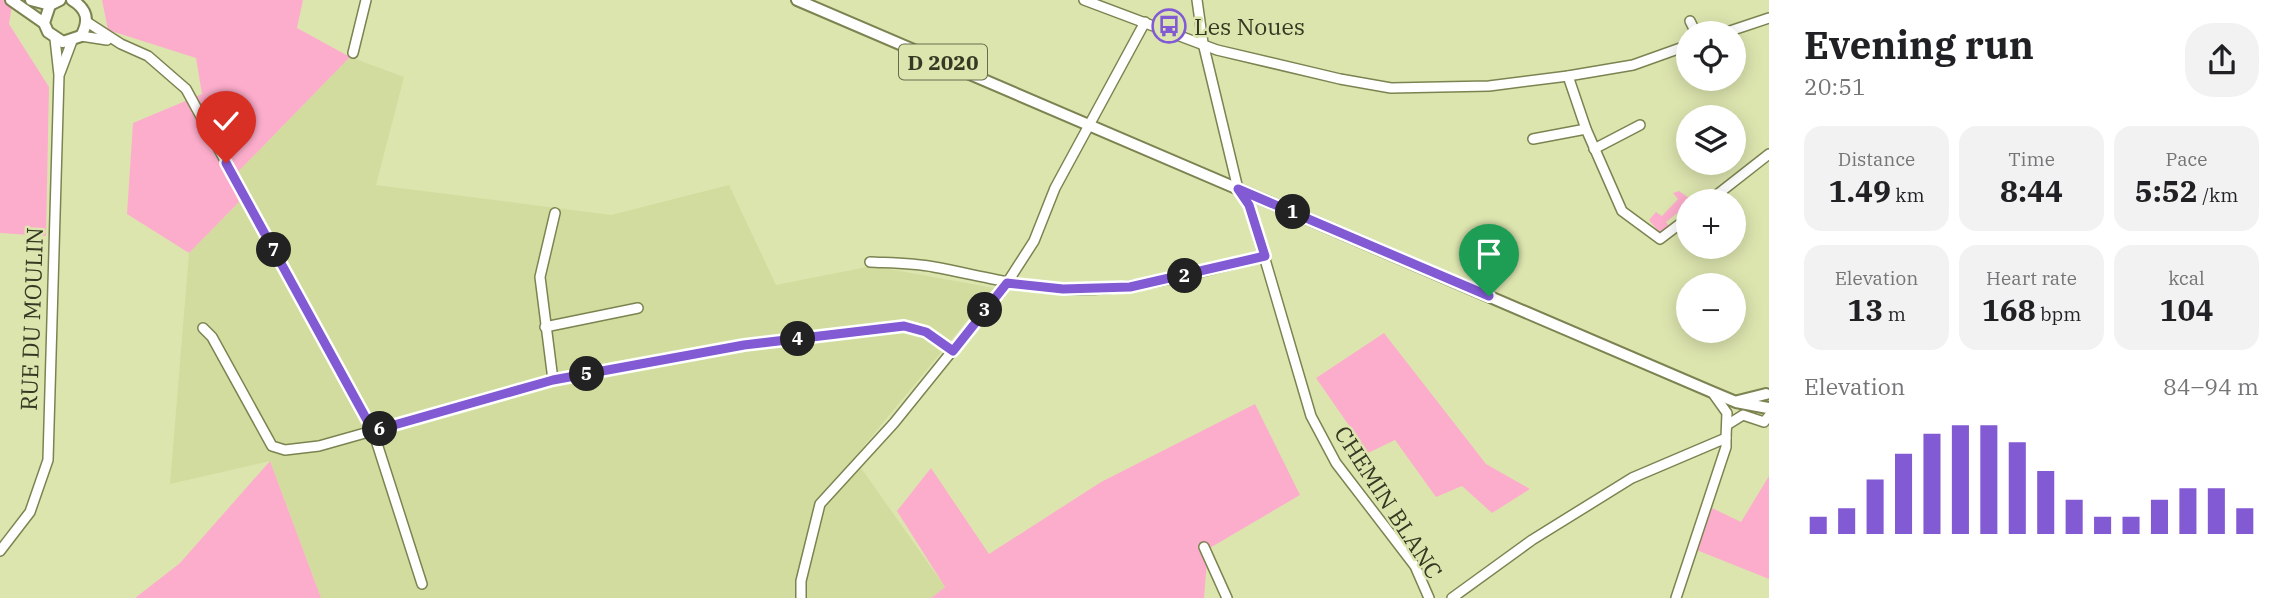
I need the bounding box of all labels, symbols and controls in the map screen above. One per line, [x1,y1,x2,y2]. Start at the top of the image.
bus stop icon: Les Noues [1150,7,1188,45]
place label: Les Noues [1194,11,1305,41]
text: Evening run [1804,20,2034,69]
map controls [1676,21,1746,343]
button: locate [1676,21,1746,91]
button: share [2185,23,2259,97]
road number: D 2020 [899,44,987,80]
text: 20:51 [1804,71,1866,101]
pin [196,91,256,163]
icon: check [207,102,245,140]
button: layers [1676,105,1746,175]
text: Distance [1838,147,1915,171]
text: Time [2008,147,2055,171]
text: Pace [2166,147,2207,171]
text: 1.49 [1828,171,1891,210]
text: 8:44 [2000,171,2063,210]
text: 5:52 [2135,171,2198,210]
text: km [1891,183,1925,207]
text: /km [2198,183,2238,207]
button: + [1676,189,1746,259]
pin: 1 [1276,194,1310,230]
text: 1 [1287,199,1298,223]
pin [1459,224,1519,296]
street label: RUE DU MOULIN [13,227,49,411]
pin: 7 [256,232,292,268]
icon: arrive [1470,235,1508,273]
text: 7 [268,237,279,261]
pin: 2 [1168,258,1202,294]
text: 2 [1179,263,1190,287]
text: Elevation [1835,266,1918,290]
text: Heart rate [1986,266,2077,290]
text: kcal [2168,266,2205,290]
button: − [1676,273,1746,343]
text: 13 [1847,290,1883,329]
text: 168 [1982,290,2036,329]
text: 104 [2160,290,2214,329]
pin: 3 [968,292,1002,328]
text: 3 [979,297,990,321]
text: m [1883,302,1906,326]
text: bpm [2036,302,2081,326]
pin: 4 [780,322,816,356]
text: 4 [792,326,803,350]
pin: 5 [570,356,604,392]
text: 5 [581,361,592,385]
text: Elevation [1804,371,1905,401]
text: 84–94 m [2163,371,2259,401]
pin: 6 [362,412,398,446]
text: 6 [374,416,385,440]
street label: CHEMIN BLANC [1328,420,1450,584]

